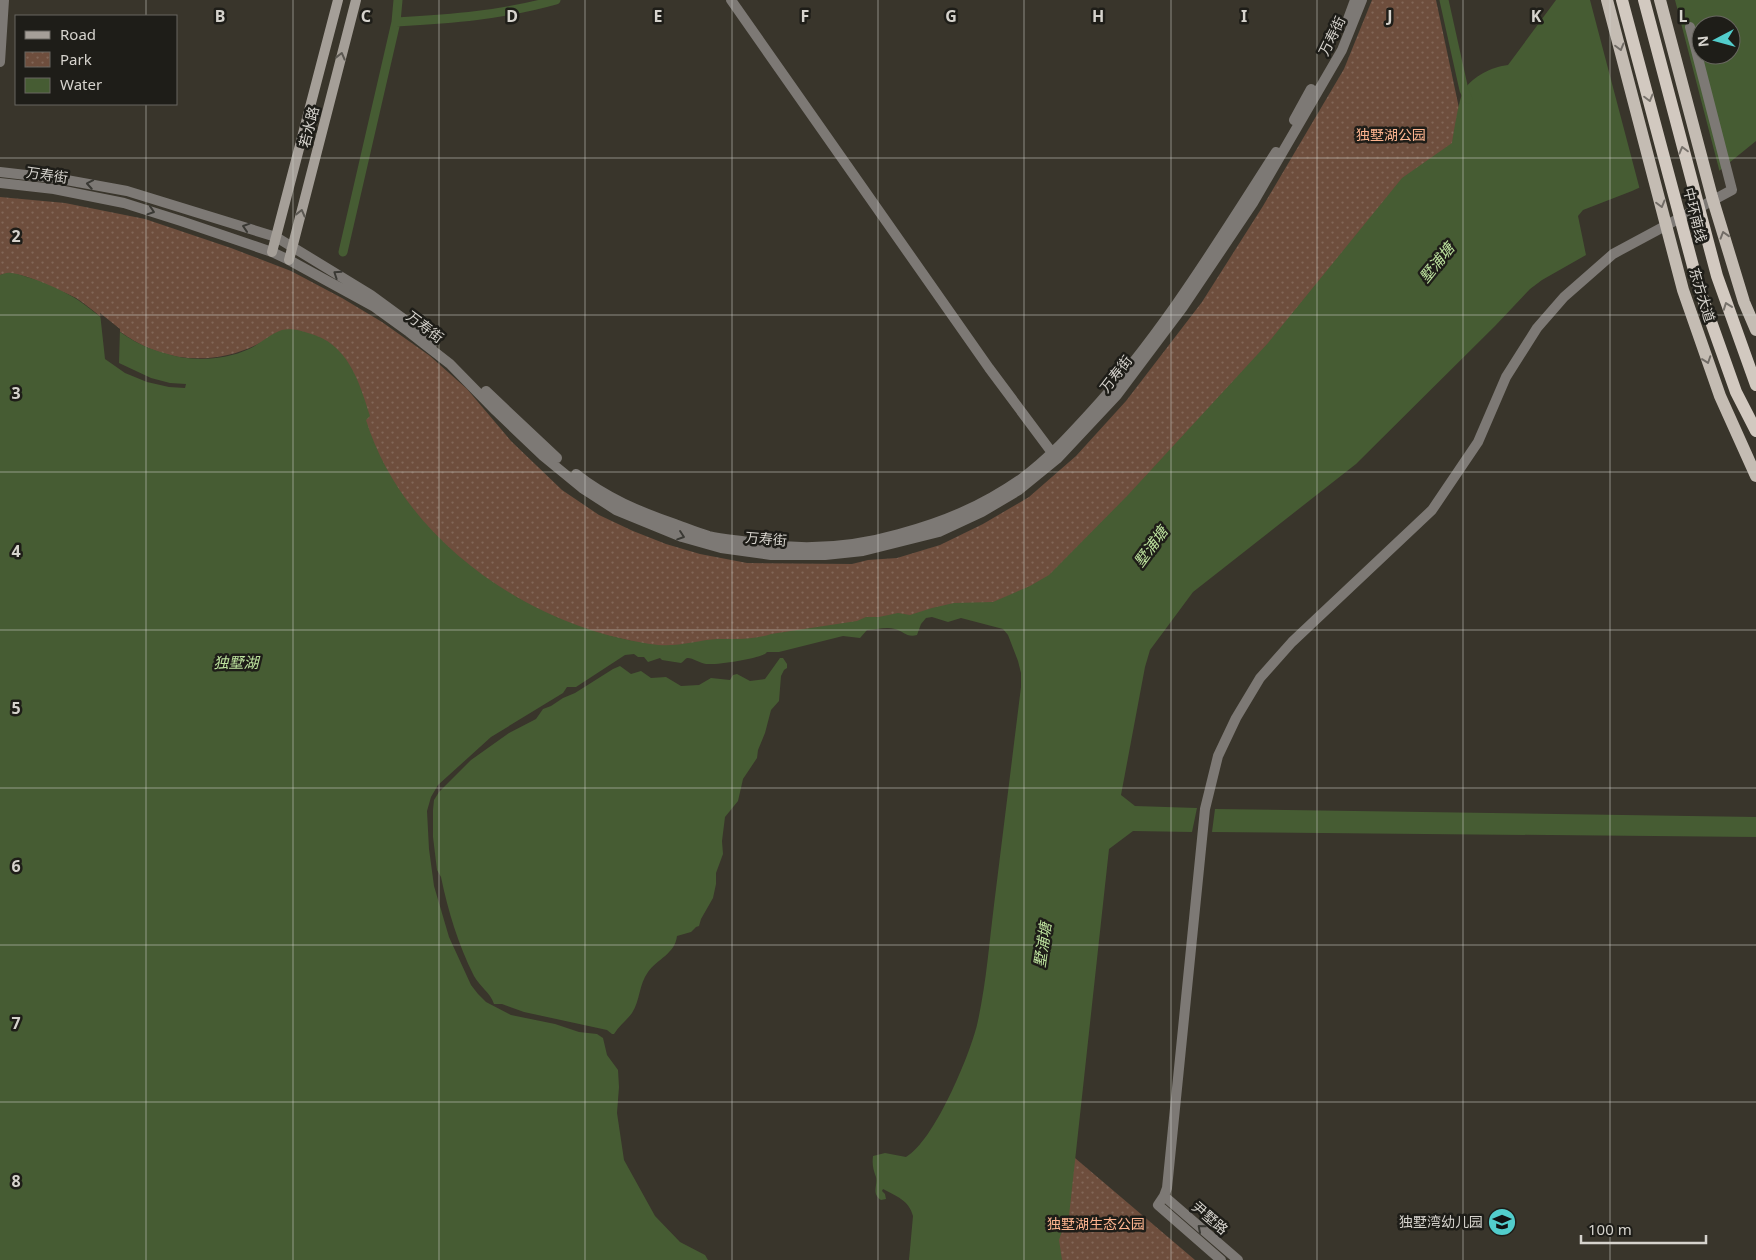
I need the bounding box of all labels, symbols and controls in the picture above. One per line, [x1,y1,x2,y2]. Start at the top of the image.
text: B [215,5,225,27]
text: C [361,5,371,27]
text: D [506,5,518,27]
text: E [654,5,663,27]
text: F [801,5,809,27]
text: G [945,5,957,27]
text: H [1092,5,1104,27]
text: I [1241,5,1247,27]
text: J [1385,5,1393,27]
text: K [1531,5,1542,27]
text: L [1679,5,1688,27]
street label: 万寿街 [1314,13,1349,59]
legend [15,15,178,105]
north arrow [1691,15,1741,65]
text: Road [60,24,96,44]
text: N [1693,35,1713,48]
one-way arrow [1614,43,1624,51]
text: Park [60,49,92,69]
one-way arrow [336,52,346,60]
text: Water [60,74,102,94]
one-way arrow [1643,93,1653,101]
street label: 若水路 [294,104,323,150]
park label: 独墅湖公园 [1356,125,1426,144]
one-way arrow [1678,147,1688,155]
street label: 万寿街 [25,162,69,187]
one-way arrow [85,179,94,190]
street label: 中环南线 [1679,185,1711,244]
one-way arrow [1655,200,1666,209]
one-way arrow [146,205,155,215]
one-way arrow [295,209,306,218]
one-way arrow [242,223,251,233]
text: 2 [11,225,21,247]
one-way arrow [1719,231,1729,239]
water label: 墅浦塘 [1414,236,1460,286]
street label: 东方大道 [1685,265,1720,324]
one-way arrow [333,271,342,280]
one-way arrow [1723,302,1733,311]
street label: 万寿街 [403,306,448,347]
street label: 万寿街 [1095,351,1136,396]
one-way arrow [1701,355,1711,364]
text: 3 [11,382,21,404]
water label: 墅浦塘 [1129,520,1173,570]
street label: 万寿街 [744,527,788,550]
one-way arrow [676,530,685,540]
text: 4 [11,540,21,562]
water label: 独墅湖 [213,652,260,672]
text: 5 [11,697,21,719]
text: 6 [11,855,21,877]
water label: 墅浦塘 [1029,918,1055,969]
text: 7 [11,1012,21,1034]
text: 8 [11,1170,21,1192]
street label: 尹墅路 [1188,1197,1232,1239]
school or university icon: 独墅湾幼儿园 [1487,1207,1517,1237]
place label: 独墅湾幼儿园 [1399,1212,1483,1231]
scale bar [1581,1212,1706,1244]
park label: 独墅湖生态公园 [1047,1214,1145,1233]
text: 100 m [1588,1219,1632,1239]
one-way arrow [1198,1225,1207,1234]

